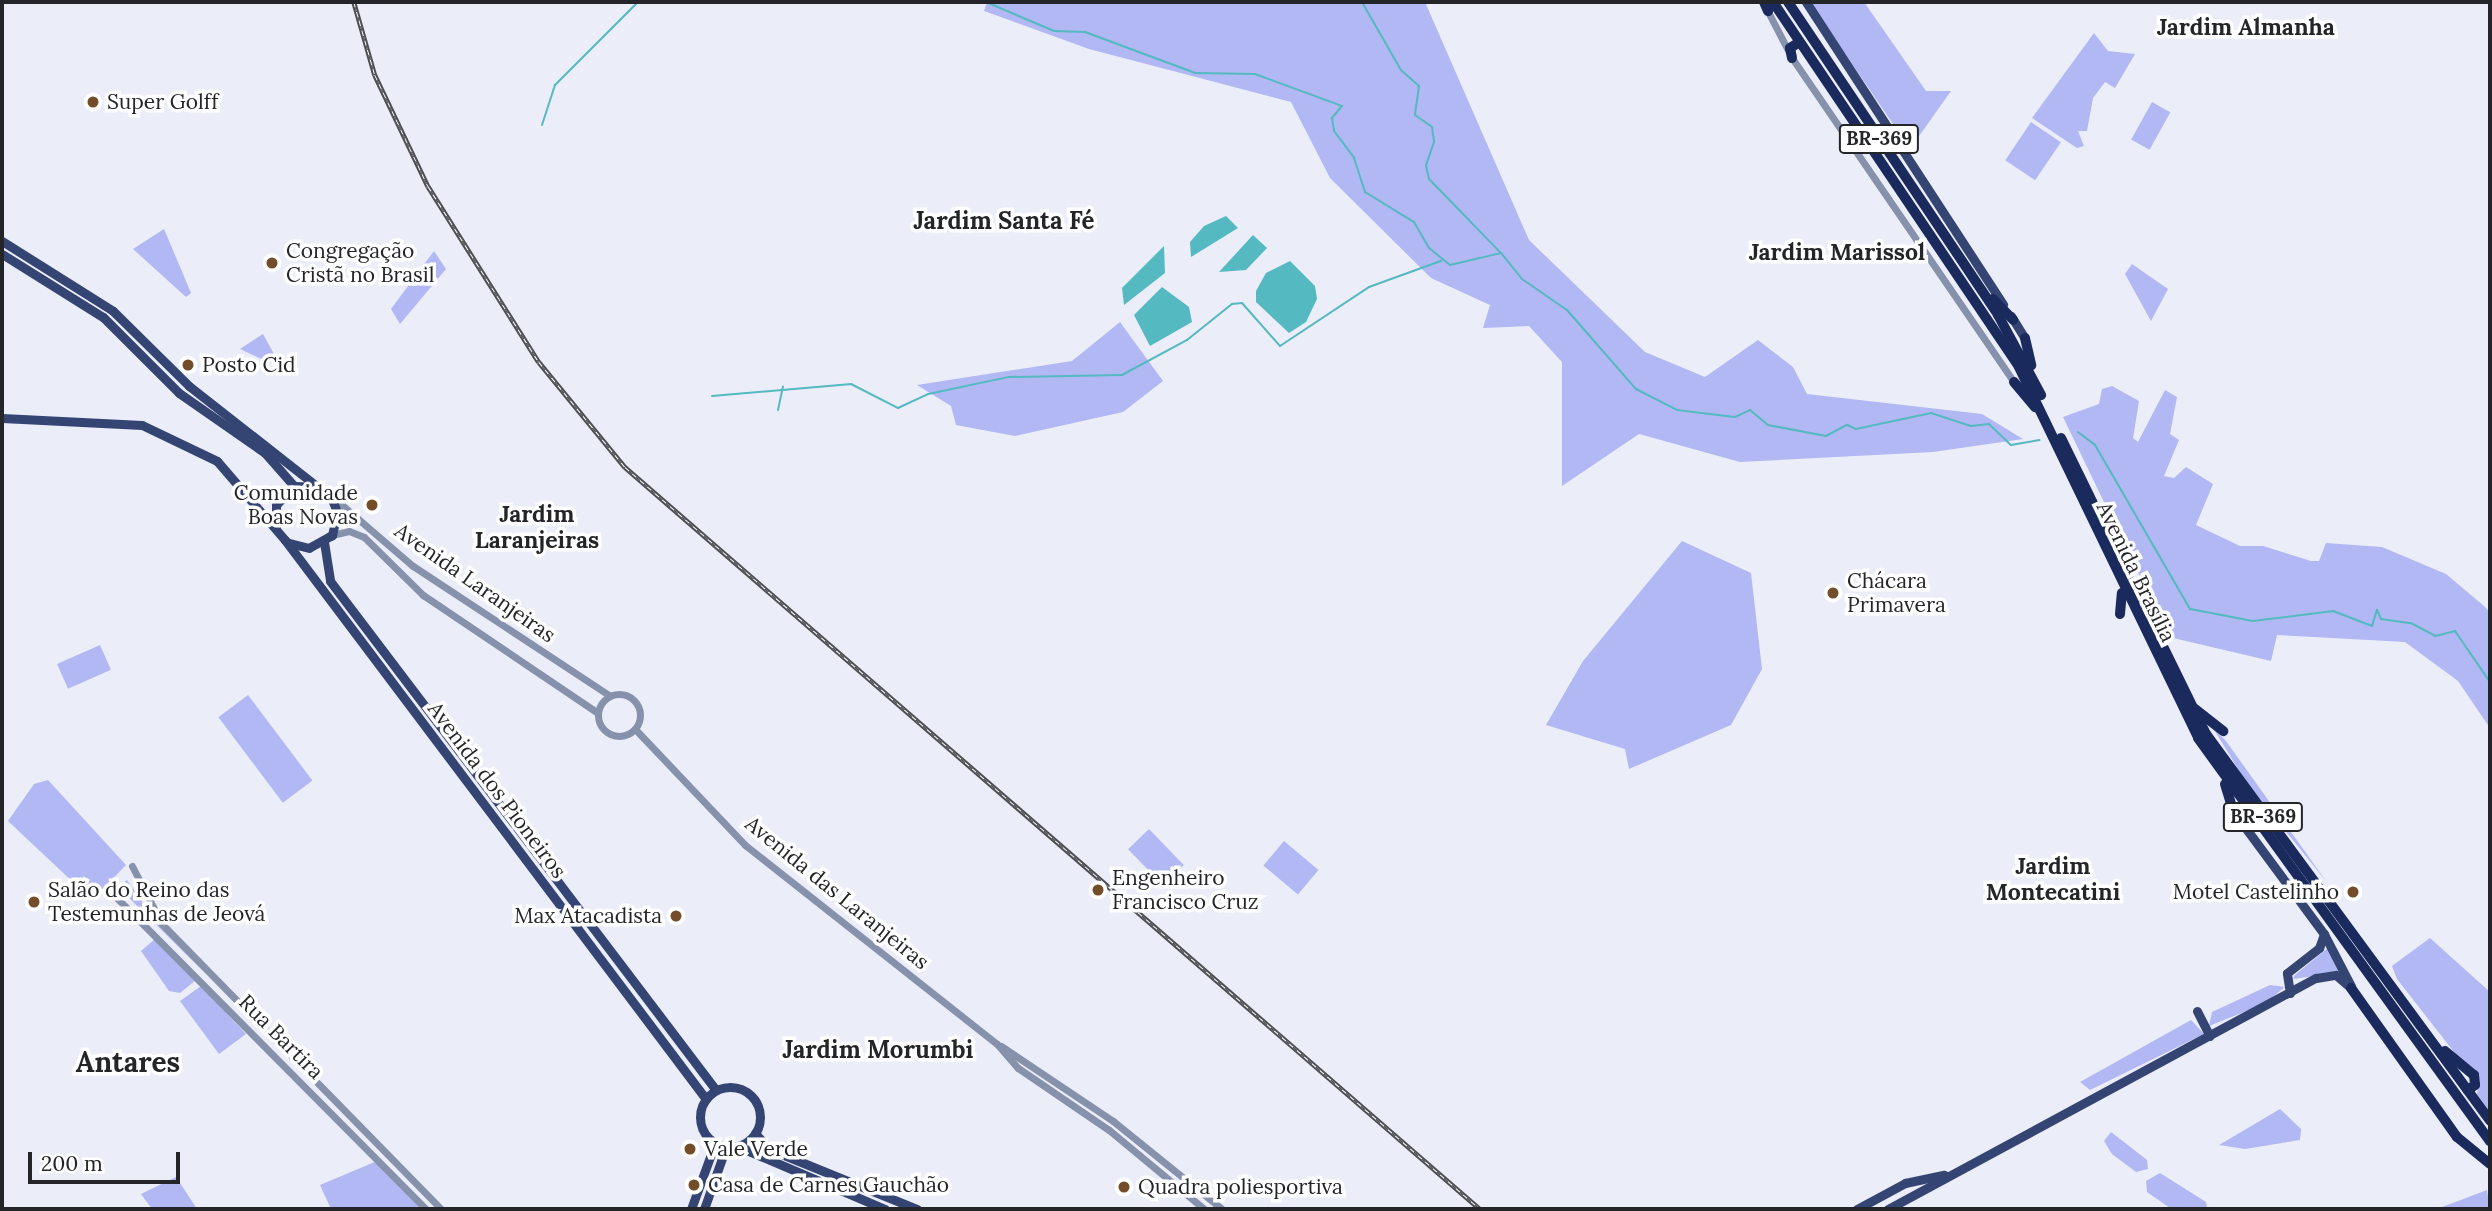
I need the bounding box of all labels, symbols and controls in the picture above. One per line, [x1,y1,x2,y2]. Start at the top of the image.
district label: Jardim Almanha [2157,13,2335,41]
place label: Super Golff [107,89,218,115]
marker: Super Golff [85,94,101,110]
road number: BR-369 [1839,124,1919,154]
district label: Jardim Santa Fé [913,207,1095,235]
place label: Congregação Cristã no Brasil [286,238,434,288]
district label: Jardim Marissol [1749,238,1925,266]
marker: Congregação Cristã no Brasil [264,255,280,271]
place label: Posto Cid [202,352,296,378]
marker: Posto Cid [180,357,196,373]
place label: Comunidade Boas Novas [234,480,358,530]
marker: Comunidade Boas Novas [364,497,380,513]
street label: Avenida Brasília [2091,498,2181,646]
district label: Jardim Laranjeiras [475,500,599,554]
street label: Avenida Laranjeiras [390,518,560,648]
place label: Chácara Primavera [1847,568,1946,618]
marker: Chácara Primavera [1825,585,1841,601]
street label: Avenida dos Pioneiros [422,697,572,883]
road number: BR-369 [2223,802,2303,832]
street label: Avenida das Laranjeiras [740,811,934,975]
district label: Jardim Montecatini [1986,852,2120,906]
place label: Engenheiro Francisco Cruz [1112,865,1259,915]
place label: Salão do Reino das Testemunhas de Jeová [48,877,265,927]
place label: Motel Castelinho [2173,879,2339,905]
marker: Engenheiro Francisco Cruz [1090,882,1106,898]
marker: Motel Castelinho [2345,884,2361,900]
marker: Salão do Reino das Testemunhas de Jeová [26,894,42,910]
place label: Max Atacadista [514,903,662,929]
marker: Max Atacadista [668,908,684,924]
street label: Rua Bartira [234,990,328,1084]
district label: Jardim Morumbi [783,1036,973,1064]
district label: Antares [76,1045,180,1079]
place label: Vale Verde [704,1136,808,1162]
scale bar [32,1138,184,1182]
marker: Vale Verde [682,1141,698,1157]
text: 200 m [41,1150,103,1177]
place label: Casa de Carnes Gauchão [708,1172,949,1198]
place label: Quadra poliesportiva [1138,1174,1343,1200]
marker: Casa de Carnes Gauchão [686,1177,702,1193]
marker: Quadra poliesportiva [1116,1179,1132,1195]

